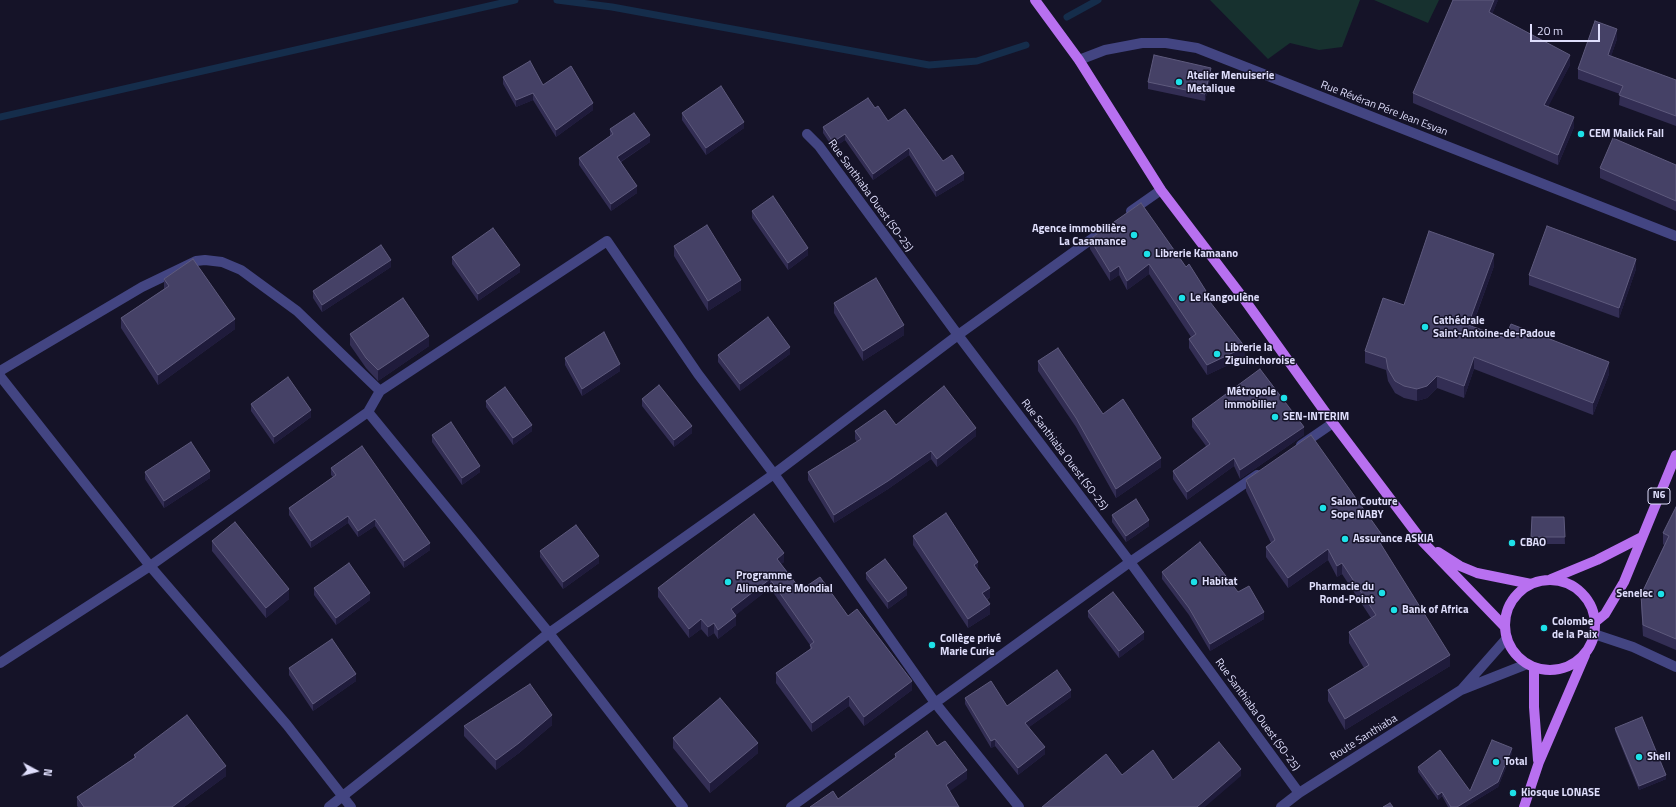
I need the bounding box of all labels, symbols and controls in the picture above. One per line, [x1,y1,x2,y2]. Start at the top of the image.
scale bar [1532,16,1602,42]
text: 20 m [1537,21,1563,40]
place label: Atelier Menuiserie Metalique [1187,69,1274,95]
marker: Atelier Menuiserie Metalique [1174,77,1184,87]
street label: Rue Révéran Pére Jean Esvan [1319,79,1449,139]
place label: CEM Malick Fall [1589,127,1664,141]
marker: CEM Malick Fall [1576,129,1586,139]
street label: Rue Santhiaba Ouest (SO-25) [825,137,915,255]
place label: Agence immobilière La Casamance [1032,222,1126,248]
marker: Agence immobilière La Casamance [1129,230,1139,240]
place label: Librerie Kamaano [1155,247,1238,261]
marker: Librerie Kamaano [1142,249,1152,259]
place label: Le Kangoulène [1190,291,1259,305]
marker: Le Kangoulène [1177,293,1187,303]
place label: Cathédrale Saint-Antoine-de-Padoue [1433,314,1555,340]
marker: Cathédrale Saint-Antoine-de-Padoue [1420,322,1430,332]
place label: Librerie la Ziguinchoroise [1225,341,1295,367]
marker: Librerie la Ziguinchoroise [1212,349,1222,359]
place label: Métropole immobilier [1225,385,1276,411]
marker: Métropole immobilier [1279,393,1289,403]
street label: Rue Santhiaba Ouest (SO-25) [1018,397,1110,513]
place label: SEN-INTERIM [1283,410,1349,424]
marker: SEN-INTERIM [1270,412,1280,422]
road number: N6 [1648,488,1670,504]
place label: Salon Couture Sope NABY [1331,495,1398,521]
marker: Salon Couture Sope NABY [1318,503,1328,513]
place label: Assurance ASKIA [1353,532,1434,546]
marker: Assurance ASKIA [1340,534,1350,544]
place label: CBAO [1520,536,1546,550]
marker: CBAO [1507,538,1517,548]
place label: Programme Alimentaire Mondial [736,569,833,595]
place label: Habitat [1202,575,1238,589]
marker: Programme Alimentaire Mondial [723,577,733,587]
marker: Habitat [1189,577,1199,587]
place label: Pharmacie du Rond-Point [1309,580,1374,606]
place label: Senelec [1616,587,1653,601]
marker: Pharmacie du Rond-Point [1377,588,1387,598]
marker: Senelec [1656,589,1666,599]
place label: Bank of Africa [1402,603,1469,617]
marker: Bank of Africa [1389,605,1399,615]
place label: Colombe de la Paix [1552,615,1597,641]
marker: Colombe de la Paix [1539,623,1549,633]
place label: Collège privé Marie Curie [940,632,1001,658]
marker: Collège privé Marie Curie [927,640,937,650]
street label: Rue Santhiaba Ouest (SO-25) [1212,656,1302,774]
street label: Route Santhiaba [1328,712,1400,764]
place label: Shell [1647,750,1671,764]
north arrow [16,751,56,791]
marker: Shell [1634,752,1644,762]
place label: Total [1504,755,1527,769]
marker: Total [1491,757,1501,767]
text: N [40,768,56,777]
place label: Kiosque LONASE [1521,786,1600,800]
marker: Kiosque LONASE [1508,788,1518,798]

